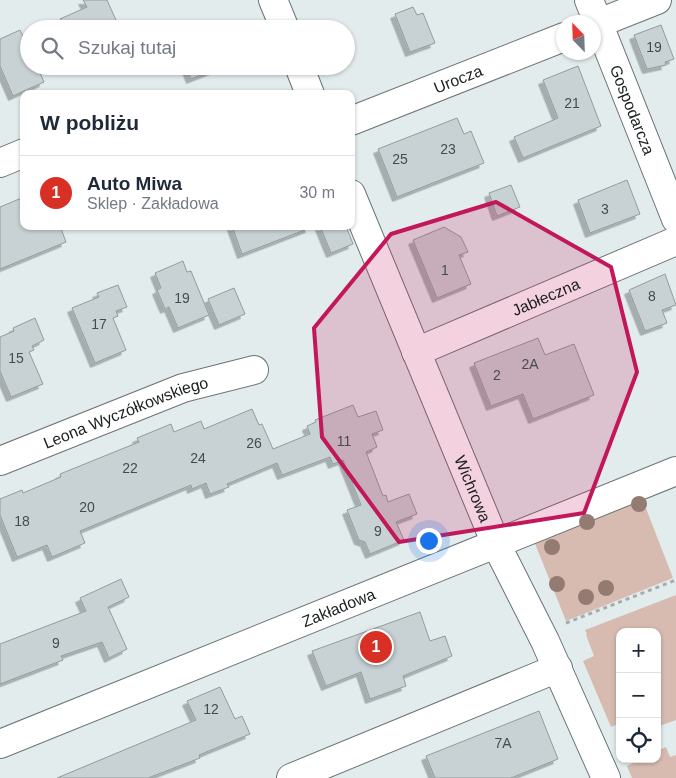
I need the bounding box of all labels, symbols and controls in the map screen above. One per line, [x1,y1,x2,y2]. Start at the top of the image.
north arrow [556,15,601,60]
search box [20,20,355,75]
icon: search [38,34,66,62]
text: Szukaj tutaj [78,37,176,58]
house number: 19 [646,39,662,55]
street label: Urocza [431,62,485,96]
street label: Gospodarcza [607,62,658,157]
house number: 21 [564,95,580,111]
text: W pobliżu [40,111,139,134]
house number: 23 [440,141,456,157]
house number: 25 [392,151,408,167]
text: Auto Miwa [87,173,182,194]
text: 1 [52,184,60,201]
text: 30 m [299,184,335,201]
text: Sklep · Zakładowa [87,195,219,212]
house number: 3 [601,201,609,217]
house number: 1 [441,262,449,278]
street label: Jabłeczna [509,275,582,319]
house number: 8 [648,288,656,304]
house number: 19 [174,290,190,306]
house number: 17 [91,316,107,332]
house number: 15 [8,350,24,366]
house number: 2A [521,356,539,372]
house number: 2 [493,367,501,383]
street label: Leona Wyczółkowskiego [41,374,210,452]
house number: 11 [337,433,351,449]
house number: 26 [246,435,262,451]
house number: 24 [190,450,206,466]
street label: Wichrowa [451,453,494,525]
house number: 22 [122,460,138,476]
house number: 20 [79,499,95,515]
house number: 18 [14,513,30,529]
house number: 9 [374,523,382,539]
your location [416,528,442,554]
street label: Zakładowa [300,585,378,630]
pin: 1 [360,628,392,666]
map controls [616,628,661,763]
button: + [616,628,661,673]
house number: 9 [52,635,60,651]
button: − [616,673,661,718]
house number: 12 [203,701,219,717]
button: locate [616,718,661,763]
house number: 7A [494,735,512,751]

